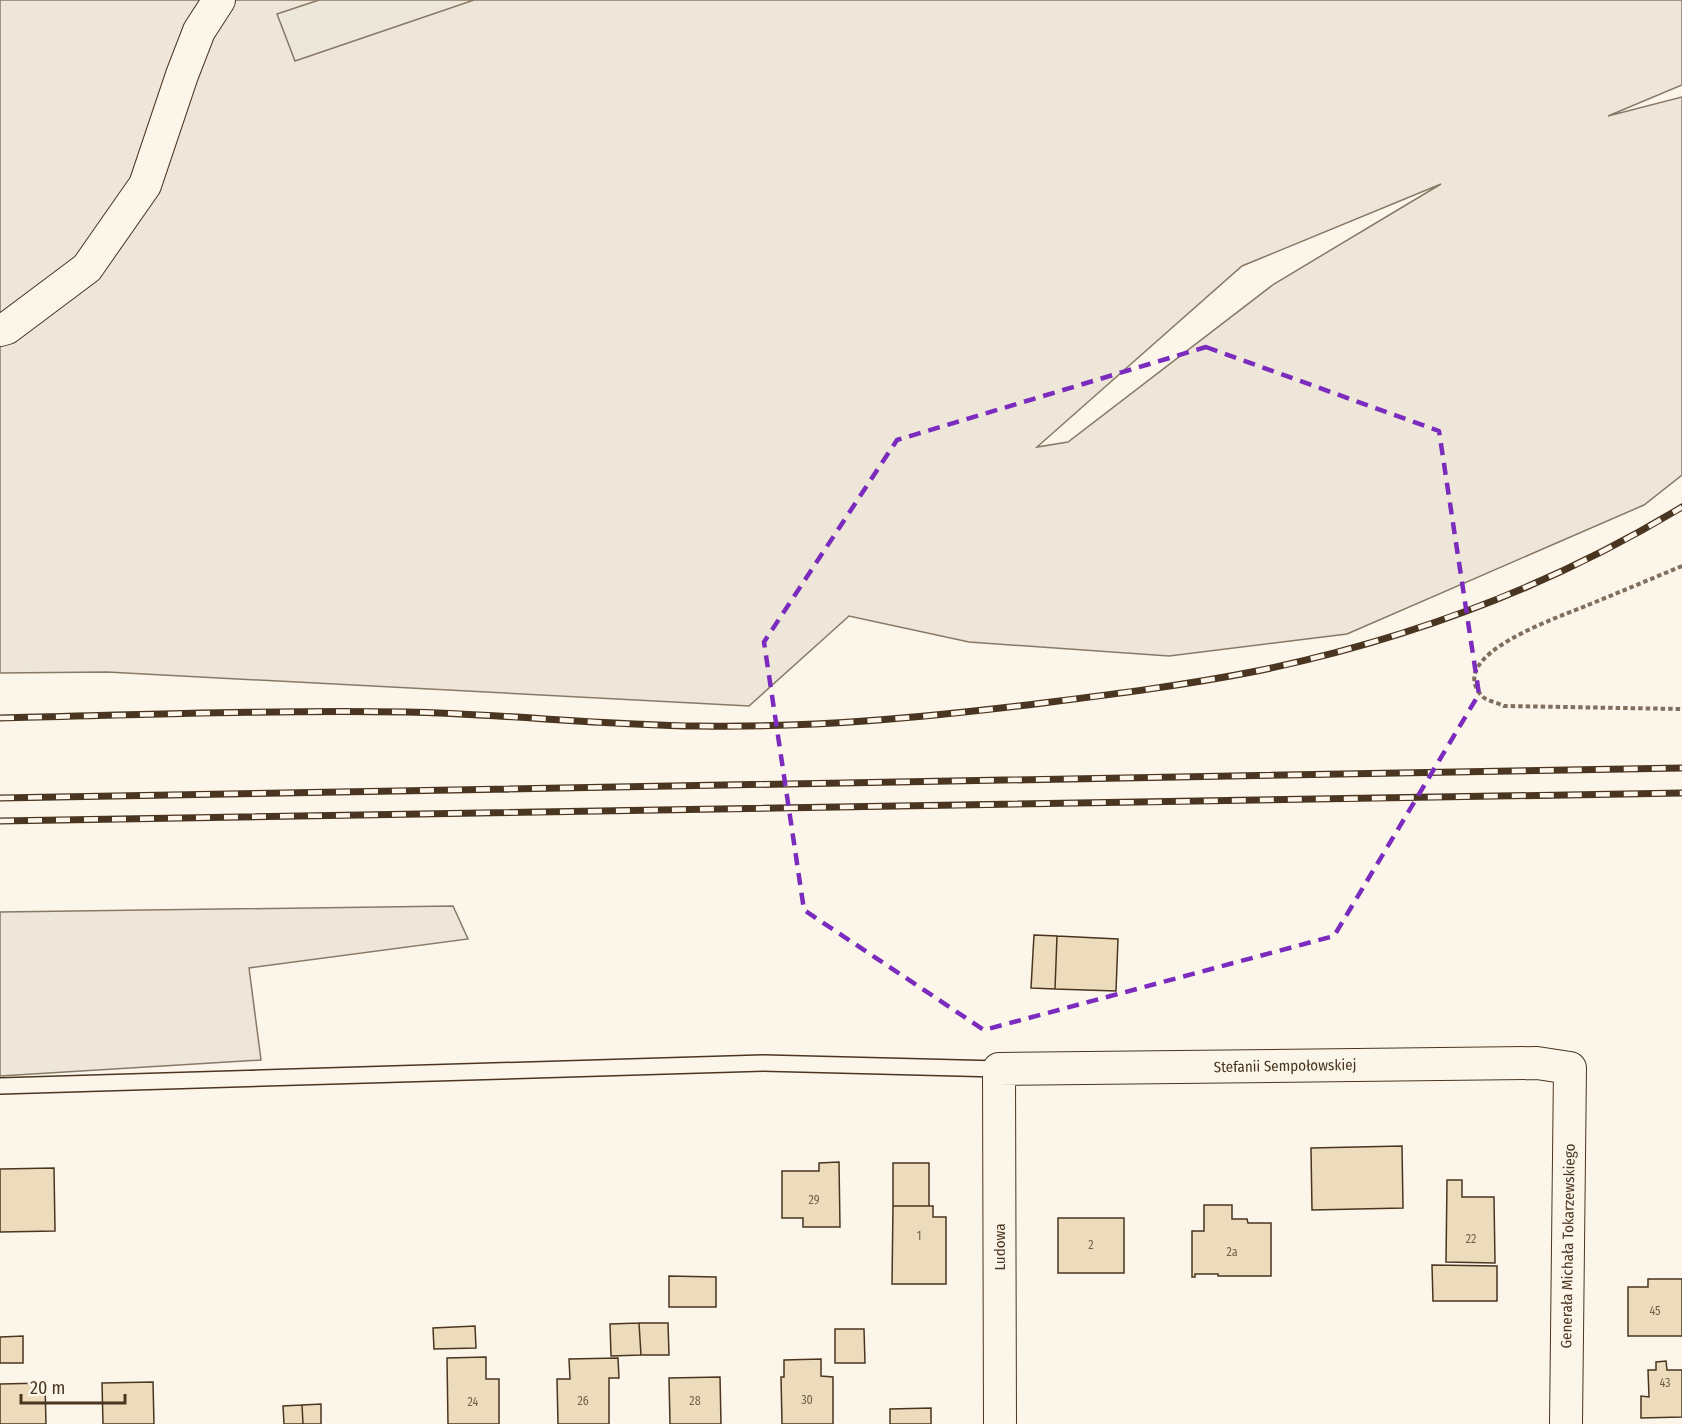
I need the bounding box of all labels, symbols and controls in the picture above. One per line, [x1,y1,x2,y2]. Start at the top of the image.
street label: Stefanii Sempołowskiej [1214,1056,1356,1076]
street label: Generała Michała Tokarzewskiego [1557,1143,1579,1349]
house number: 29 [808,1193,820,1207]
street label: Ludowa [991,1223,1009,1271]
house number: 1 [917,1229,921,1243]
house number: 22 [1466,1232,1476,1246]
house number: 2 [1088,1238,1094,1252]
house number: 2a [1226,1245,1238,1259]
house number: 45 [1649,1304,1661,1318]
scale bar [21,1367,124,1405]
house number: 43 [1659,1376,1671,1390]
text: 20 m [30,1377,65,1399]
house number: 30 [801,1393,813,1407]
house number: 26 [577,1394,589,1408]
house number: 28 [689,1394,701,1408]
house number: 24 [468,1395,479,1409]

